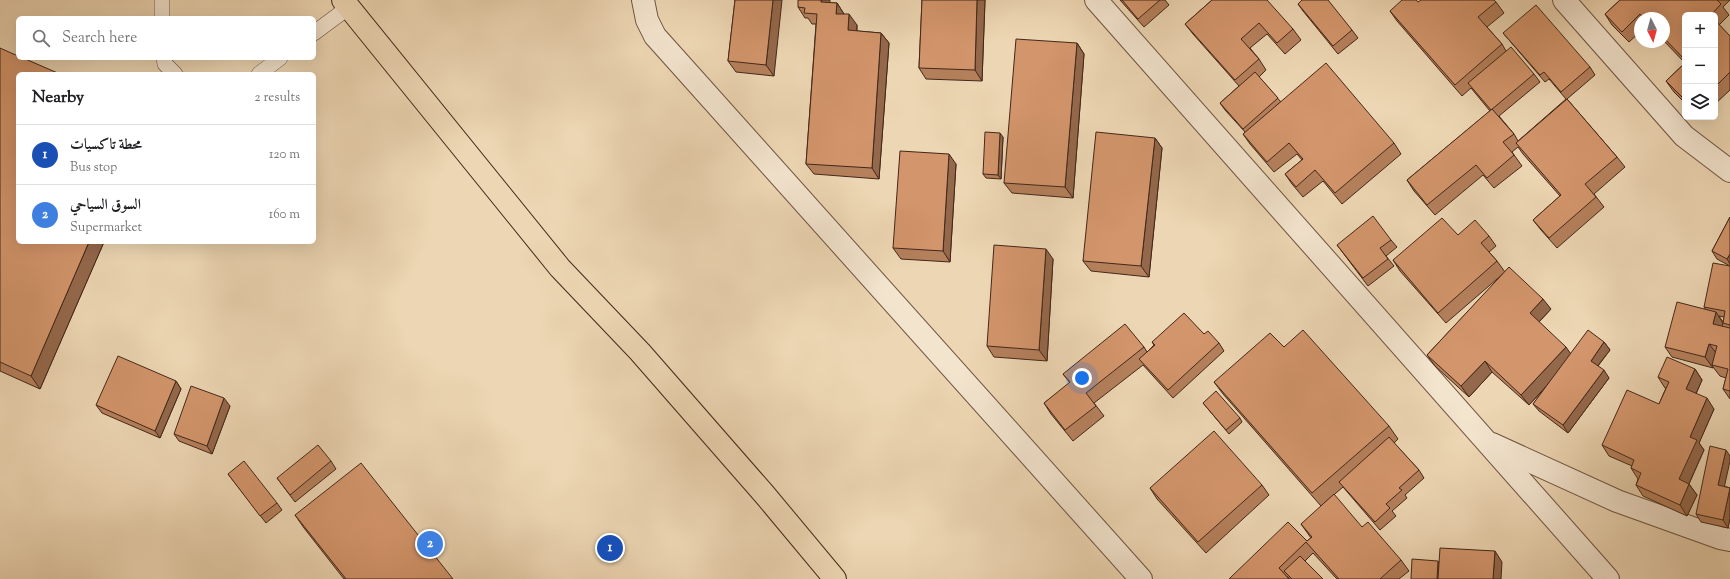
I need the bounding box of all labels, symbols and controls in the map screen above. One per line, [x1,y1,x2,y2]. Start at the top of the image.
north arrow [1634,12,1670,48]
map controls [1682,12,1718,120]
button: + [1682,12,1718,48]
search box [16,16,316,60]
icon: search [30,27,52,49]
text: Search here [62,28,137,49]
button: − [1682,48,1718,84]
button: layers [1682,84,1718,120]
text: Nearby [32,86,84,110]
text: 2 results [255,89,300,107]
text: محطة تاكسيات [70,135,142,156]
text: 1 [43,146,47,164]
text: 120 m [269,146,300,164]
text: Bus stop [70,159,117,177]
text: السوق السياحي [70,195,141,216]
text: 2 [42,206,48,224]
text: 160 m [269,206,300,224]
text: Supermarket [70,219,142,237]
your location [1072,368,1092,388]
pin: 2 [417,529,443,559]
pin: 1 [597,533,623,563]

